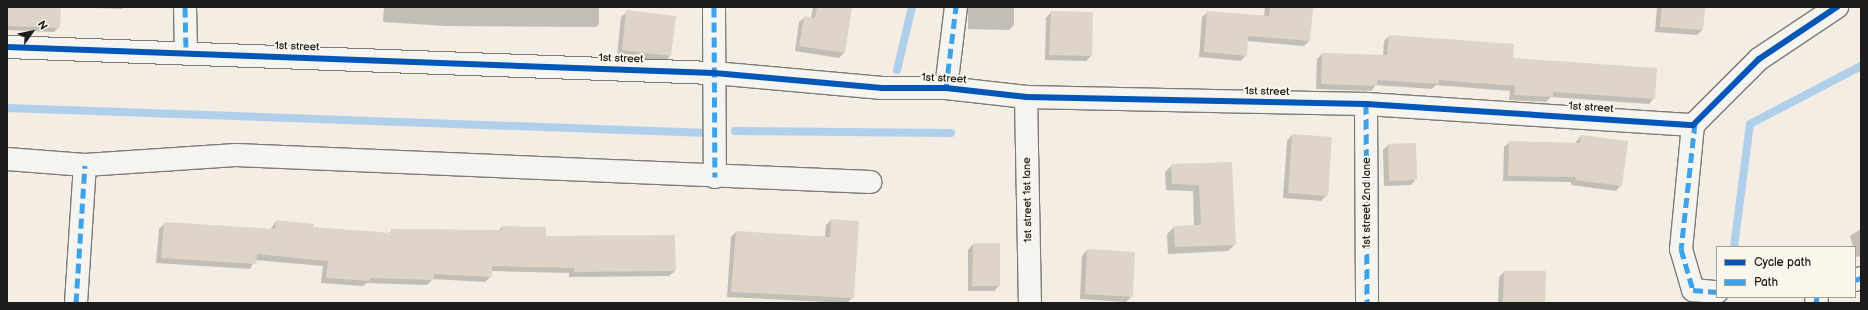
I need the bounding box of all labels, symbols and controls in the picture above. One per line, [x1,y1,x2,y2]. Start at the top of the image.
north arrow [12,12,52,52]
text: N [35,18,50,32]
street label: 1st street [274,40,320,54]
street label: 1st street [598,52,644,66]
street label: 1st street [921,71,967,87]
street label: 1st street [1244,85,1290,99]
street label: 1st street [1568,100,1614,116]
street label: 1st street 1st lane [1021,157,1035,243]
street label: 1st street 2nd lane [1360,157,1374,249]
legend [1716,246,1856,298]
text: Cycle path [1754,255,1811,270]
text: Path [1754,275,1778,290]

